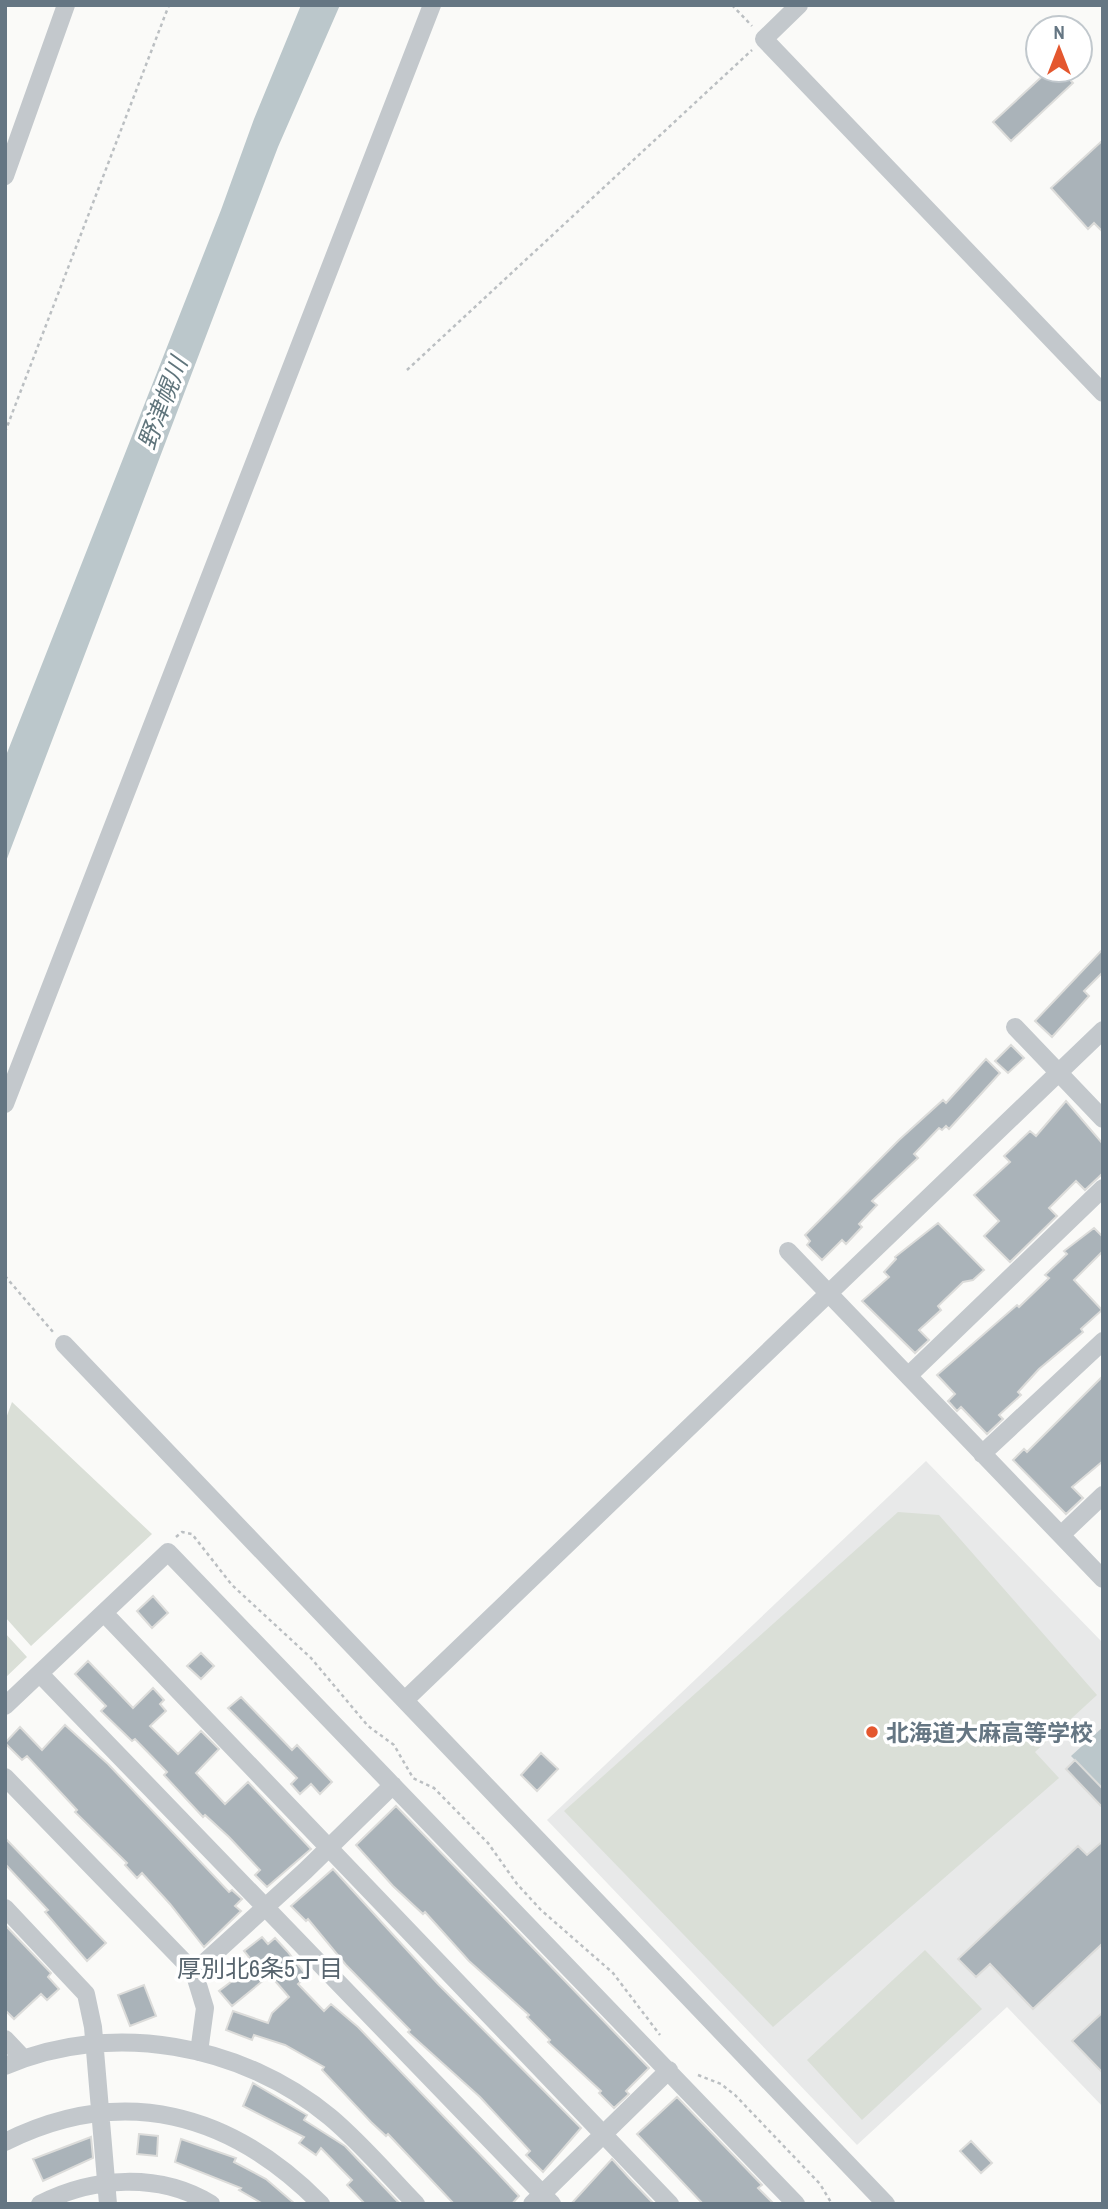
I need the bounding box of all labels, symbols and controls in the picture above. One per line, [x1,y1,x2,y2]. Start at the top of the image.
north arrow [1024,14,1094,84]
text: N [1053,19,1065,45]
water label: 野津幌川 [130,350,195,454]
place label: 北海道大麻高等学校 [886,1717,1093,1748]
marker: 北海道大麻高等学校 [864,1724,880,1740]
district label: 厚別北6条5丁目 [177,1952,343,1984]

